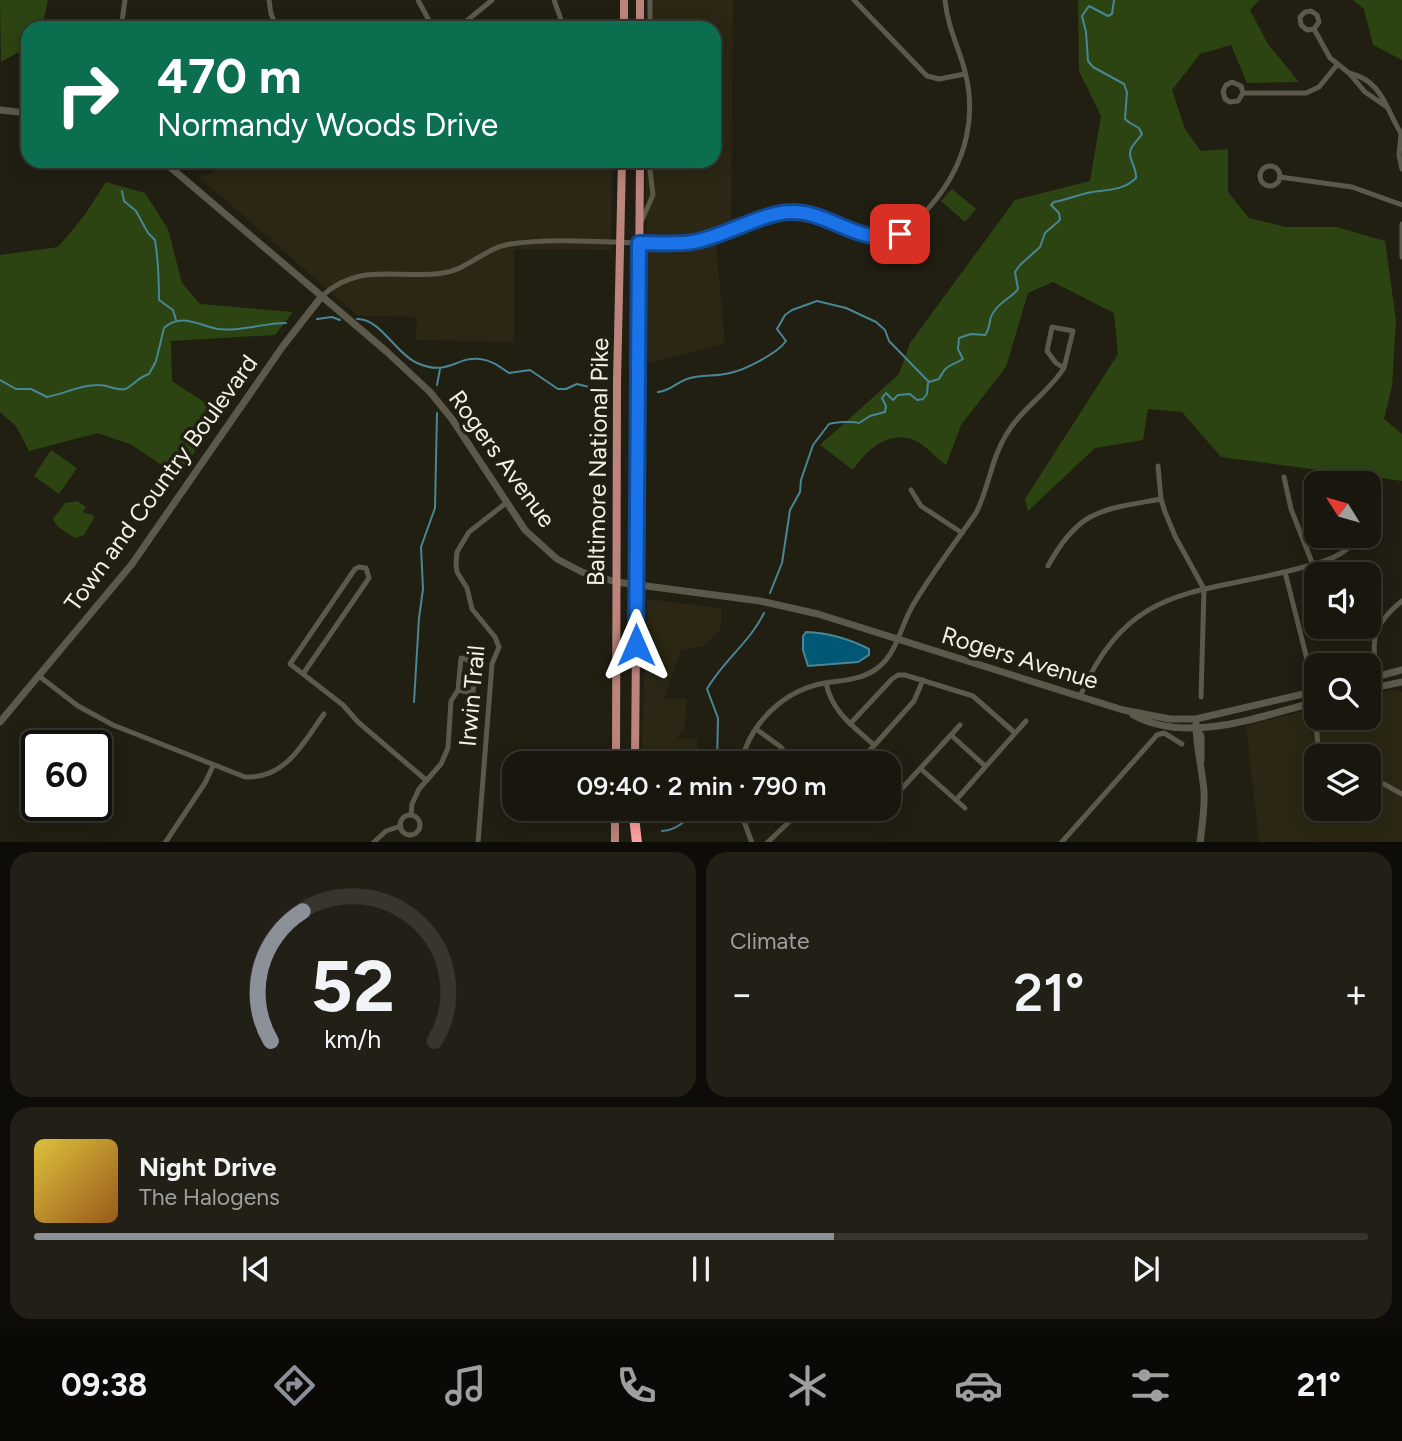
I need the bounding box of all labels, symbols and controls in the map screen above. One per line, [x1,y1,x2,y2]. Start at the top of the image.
text: 470 m [157,46,301,105]
icon: right [42,49,133,140]
text: Normandy Woods Drive [157,106,498,144]
pin [870,204,930,264]
icon: arrive [881,215,919,253]
street label: Baltimore National Pike [581,338,614,586]
street label: Town and Country Boulevard [58,349,263,616]
street label: Rogers Avenue [443,384,562,533]
north arrow [1304,471,1381,548]
map controls [1304,471,1381,821]
button: sound [1304,562,1381,639]
position arrow [599,608,673,682]
street label: Rogers Avenue [938,620,1102,695]
street label: Irwin Trail [453,644,490,748]
button: search [1304,653,1381,730]
speed limit sign: 60 [21,730,112,821]
button: layers [1304,744,1381,821]
text: 09:40 · 2 min · 790 m [576,770,827,802]
text: Climate [730,927,809,955]
text: 52 [311,942,395,1029]
text: 21° [1014,962,1084,1024]
text: − [730,971,754,1017]
text: + [1344,971,1368,1017]
text: km/h [324,1023,382,1053]
text: Night Drive [139,1151,276,1183]
text: The Halogens [139,1183,280,1211]
icon: previous [237,1250,275,1288]
icon: pause [682,1250,720,1288]
icon: next [1127,1250,1165,1288]
icon: directions [270,1361,319,1410]
icon: music [441,1361,490,1410]
icon: phone [612,1361,661,1410]
icon: climate [783,1361,832,1410]
icon: car [954,1361,1003,1410]
icon: filters [1126,1361,1175,1410]
text: 09:38 [61,1366,147,1404]
text: 21° [1297,1366,1341,1404]

